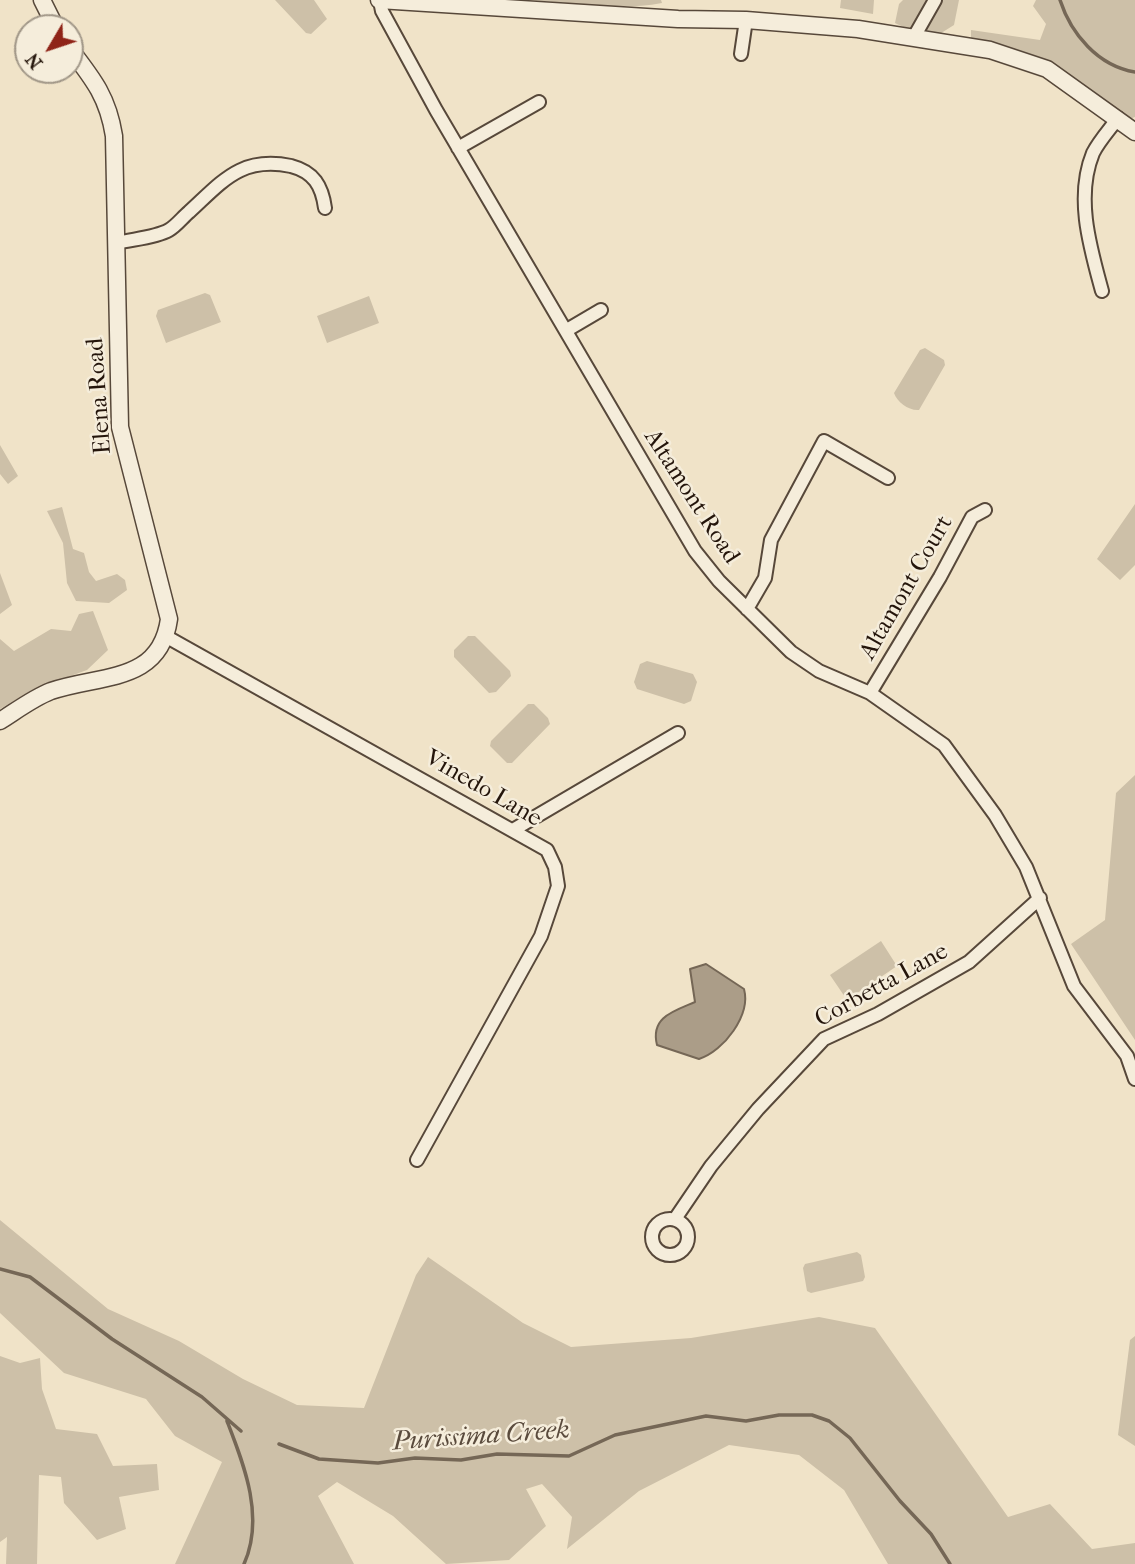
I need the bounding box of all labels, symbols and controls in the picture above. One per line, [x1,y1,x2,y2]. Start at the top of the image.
north arrow [14,14,84,84]
text: N [21,48,47,73]
street label: Elena Road [82,337,118,455]
street label: Altamont Road [637,424,745,570]
street label: Altamont Court [854,511,960,665]
street label: Vinedo Lane [419,744,547,834]
street label: Corbetta Lane [811,938,953,1034]
water label: Purissima Creek [391,1415,571,1459]

